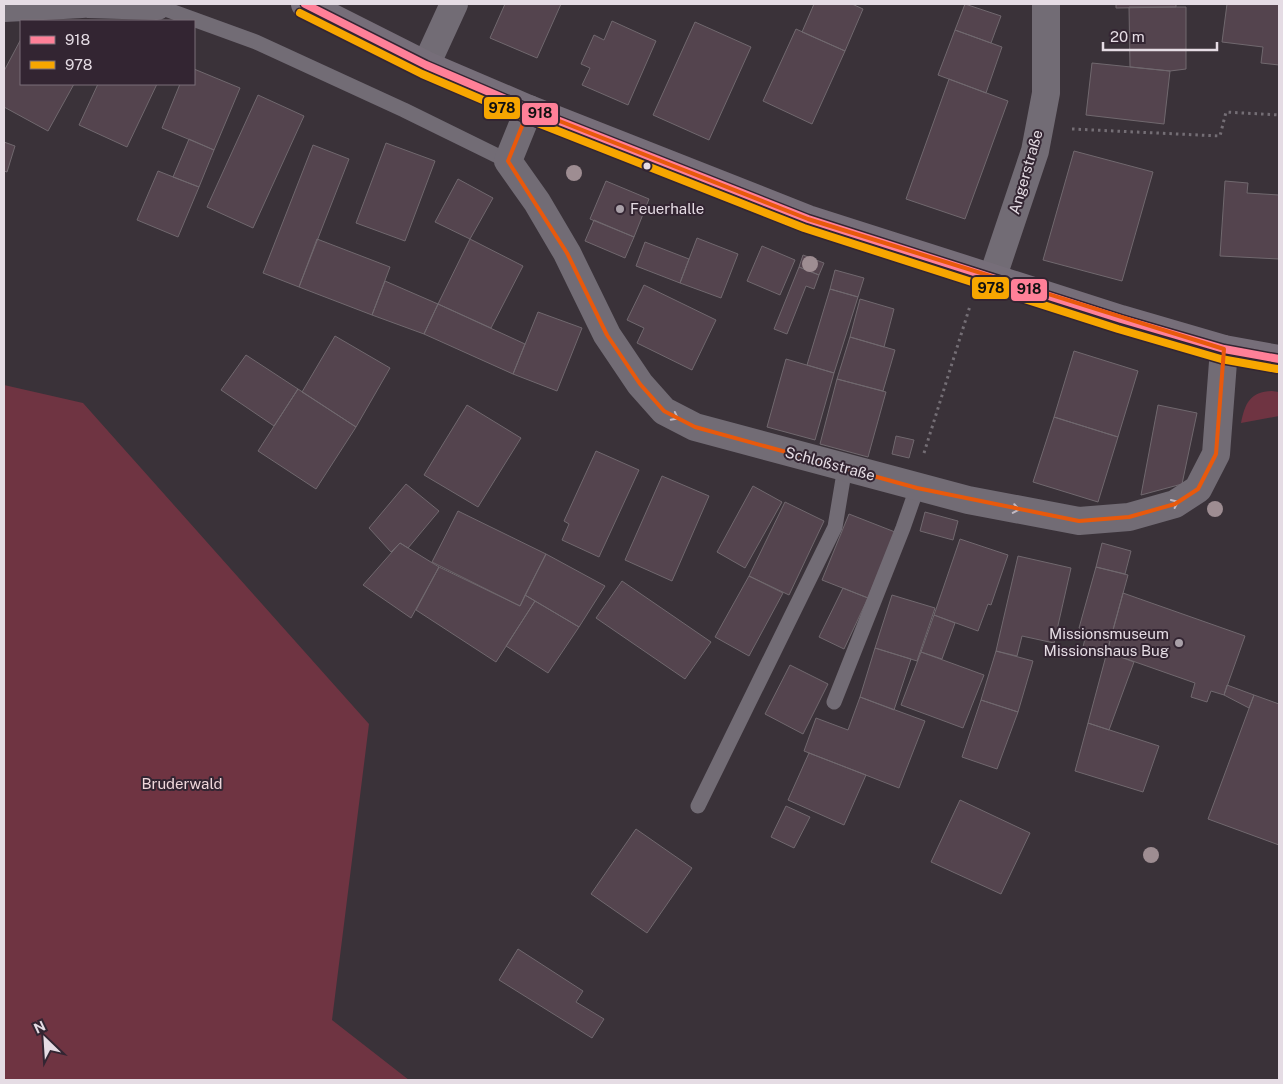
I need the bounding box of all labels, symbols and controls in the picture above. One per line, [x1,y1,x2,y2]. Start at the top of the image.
legend [20,20,195,85]
scale bar [1103,20,1217,52]
text: 20 m [1110,28,1145,45]
text: 918 [65,31,90,48]
text: 978 [65,56,93,73]
line badge: 978 [483,96,521,120]
text: 978 [488,100,516,116]
line badge: 918 [521,102,559,126]
text: 918 [528,105,552,121]
street label: Angerstraße [1005,128,1046,216]
unlabelled marker [642,161,652,171]
place label: Feuerhalle [630,200,704,217]
marker: Feuerhalle [614,203,626,215]
line badge: 978 [971,276,1010,300]
line badge: 918 [1010,278,1048,302]
text: 978 [977,280,1005,296]
text: 918 [1017,281,1041,297]
one-way arrow [670,411,679,421]
street label: Schloßstraße [783,443,877,484]
one-way arrow [1170,498,1179,509]
one-way arrow [1011,504,1020,514]
place label: Missionsmuseum Missionshaus Bug [1044,625,1169,659]
marker: Missionsmuseum Missionshaus Bug [1173,637,1185,649]
park label: Bruderwald [141,775,223,792]
north arrow [20,1014,70,1064]
text: N [31,1018,48,1037]

